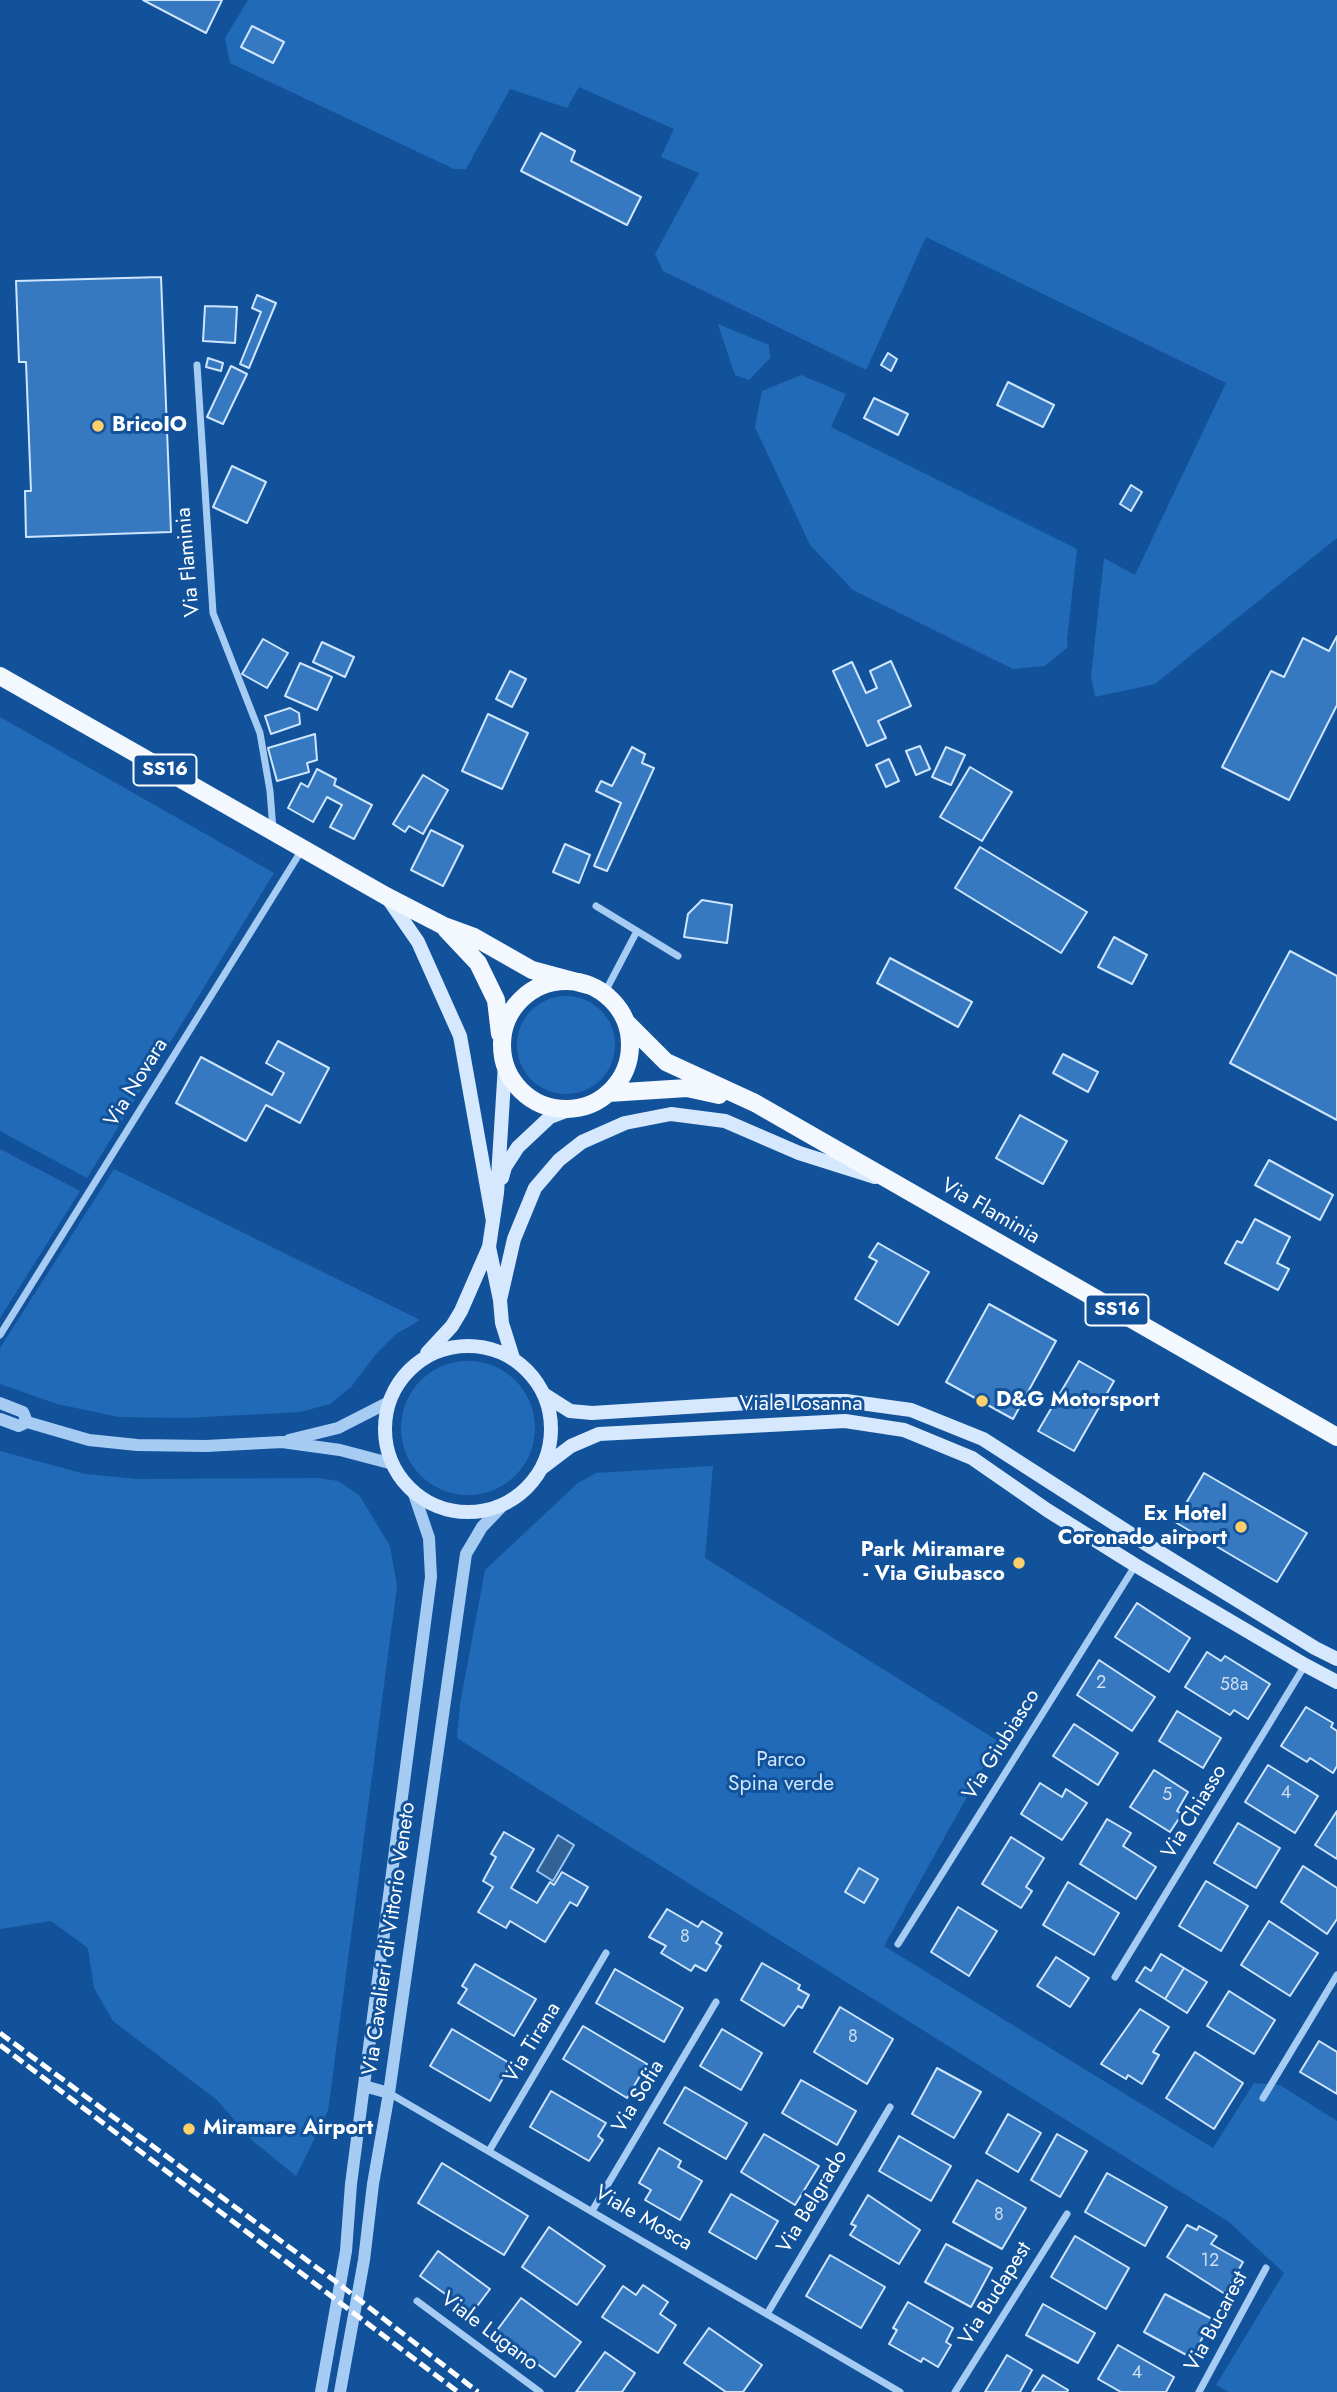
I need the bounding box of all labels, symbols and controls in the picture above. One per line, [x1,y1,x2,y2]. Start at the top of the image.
place label: BricoIO [112,413,187,439]
marker: BricoIO [90,418,106,434]
street label: Via Flaminia [172,506,206,618]
road number: SS16 [134,754,196,786]
street label: Via Novara [100,1034,174,1132]
street label: Via Flaminia [936,1174,1044,1250]
road number: SS16 [1086,1294,1148,1326]
place label: D&G Motorsport [996,1388,1160,1414]
street label: Viale Losanna [740,1392,862,1418]
marker: D&G Motorsport [974,1393,990,1409]
place label: Ex Hotel Coronado airport [1058,1502,1227,1552]
marker: Ex Hotel Coronado airport [1233,1519,1249,1535]
place label: Park Miramare - Via Giubasco [861,1538,1005,1588]
marker: Park Miramare - Via Giubasco [1011,1555,1027,1571]
house number: 2 [1096,1673,1106,1695]
house number: 58a [1220,1675,1248,1697]
street label: Via Giubiasco [958,1685,1046,1805]
park label: Parco Spina verde [728,1748,834,1798]
street label: Via Chiasso [1157,1760,1233,1864]
house number: 4 [1281,1783,1291,1805]
house number: 5 [1162,1785,1172,1807]
street label: Via Cavalieri di Vittorio Veneto [358,1801,422,2077]
house number: 8 [680,1927,690,1949]
street label: Via Tirana [499,1998,567,2088]
house number: 8 [848,2027,858,2049]
street label: Via Sofia [608,2056,670,2138]
place label: Miramare Airport [203,2116,373,2142]
marker: Miramare Airport [181,2121,197,2137]
street label: Via Belgrado [772,2146,854,2258]
street label: Viale Mosca [590,2181,696,2257]
house number: 8 [994,2205,1004,2227]
street label: Via Budapest [954,2238,1038,2350]
house number: 12 [1201,2251,1219,2273]
street label: Via Bucarest [1180,2268,1254,2376]
street label: Viale Lugano [435,2287,543,2377]
house number: 4 [1132,2363,1142,2385]

